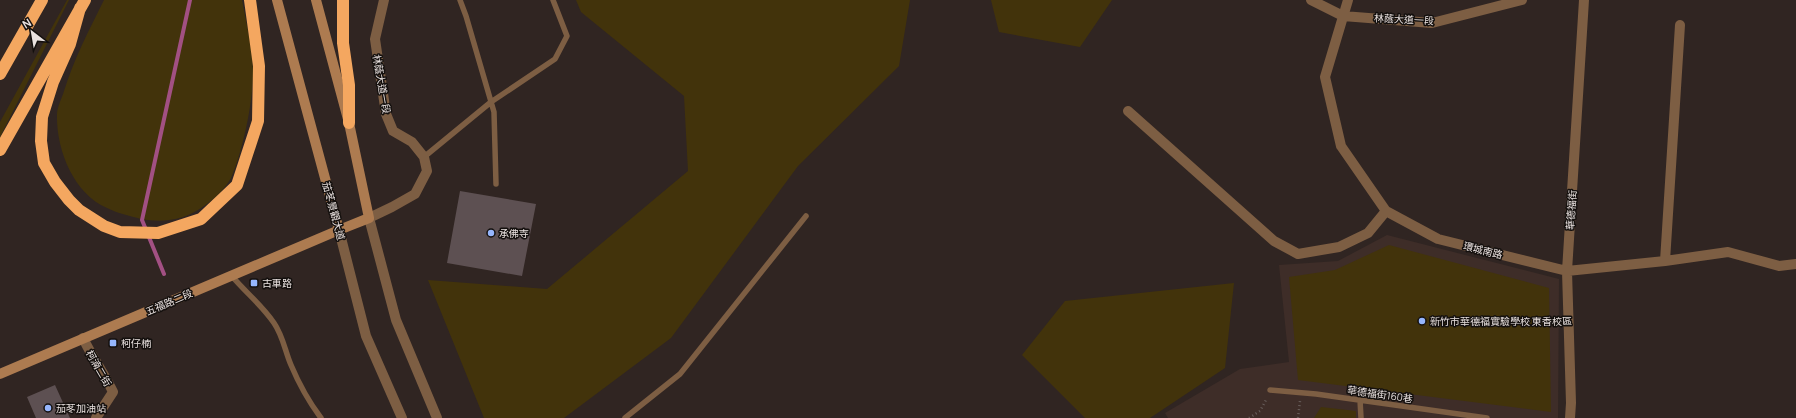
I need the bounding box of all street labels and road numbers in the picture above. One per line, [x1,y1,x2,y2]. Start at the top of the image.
street label: 林蔭大道一段 [1374,10,1434,28]
street label: 林蔭大道一段 [370,53,394,115]
street label: 茄苳景觀大道 [319,180,349,242]
street label: 華德福街 [1563,190,1579,230]
street label: 環城南路 [1462,238,1504,262]
street label: 五福路二段 [143,286,195,318]
street label: 柯湳二街 [83,347,115,389]
street label: 華德福街160巷 [1346,382,1414,406]

